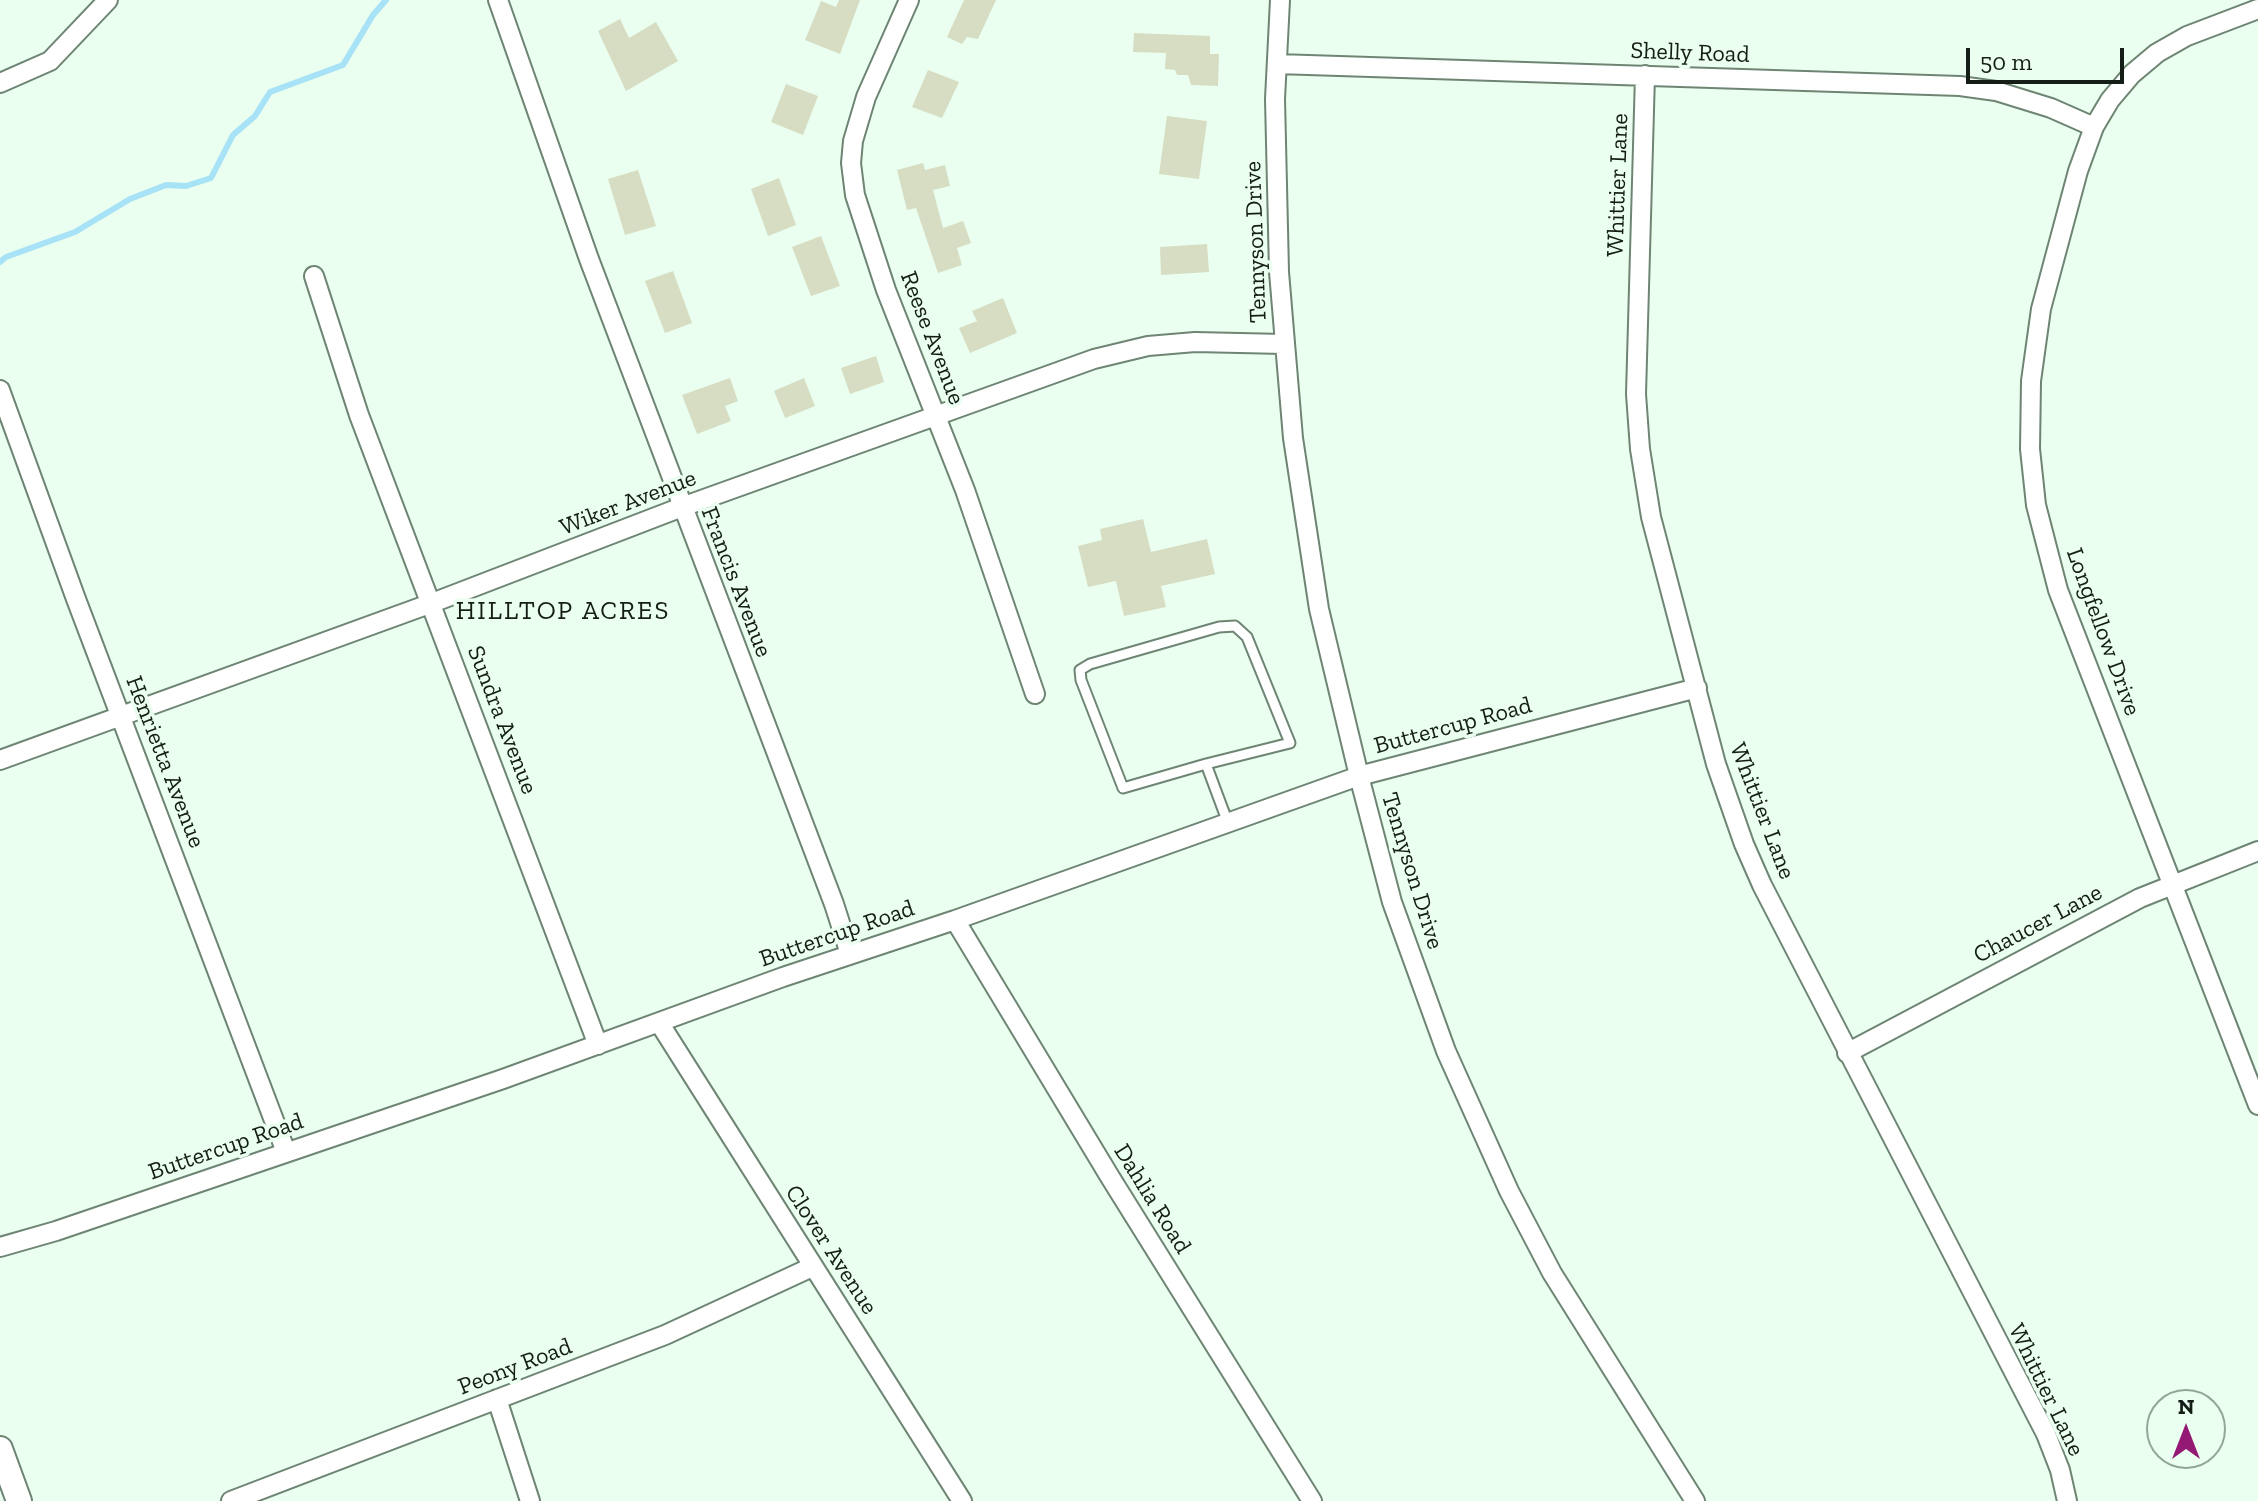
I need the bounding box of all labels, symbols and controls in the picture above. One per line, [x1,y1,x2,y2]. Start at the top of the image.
scale bar [1970,32,2128,82]
street label: Shelly Road [1630,37,1750,69]
text: 50 m [1980,47,2032,76]
street label: Whittier Lane [1601,113,1635,257]
street label: Tennyson Drive [1239,161,1273,323]
street label: Reese Avenue [893,267,971,409]
street label: Wiker Avenue [556,464,700,542]
street label: Francis Avenue [694,503,778,661]
street label: Longfellow Drive [2059,544,2147,720]
district label: HILLTOP ACRES [456,596,670,628]
street label: Sundra Avenue [461,642,543,798]
street label: Henrietta Avenue [119,672,211,852]
street label: Buttercup Road [1371,691,1535,761]
street label: Whittier Lane [1723,739,1801,883]
street label: Tennyson Drive [1375,789,1449,953]
street label: Chaucer Lane [1969,878,2107,970]
street label: Buttercup Road [756,894,918,974]
street label: Buttercup Road [145,1107,307,1187]
street label: Dahlia Road [1107,1139,1197,1259]
street label: Clover Avenue [778,1180,884,1320]
street label: Whittier Lane [2002,1319,2090,1461]
street label: Peony Road [454,1332,576,1402]
north arrow [2146,1389,2226,1469]
text: N [2178,1393,2194,1420]

